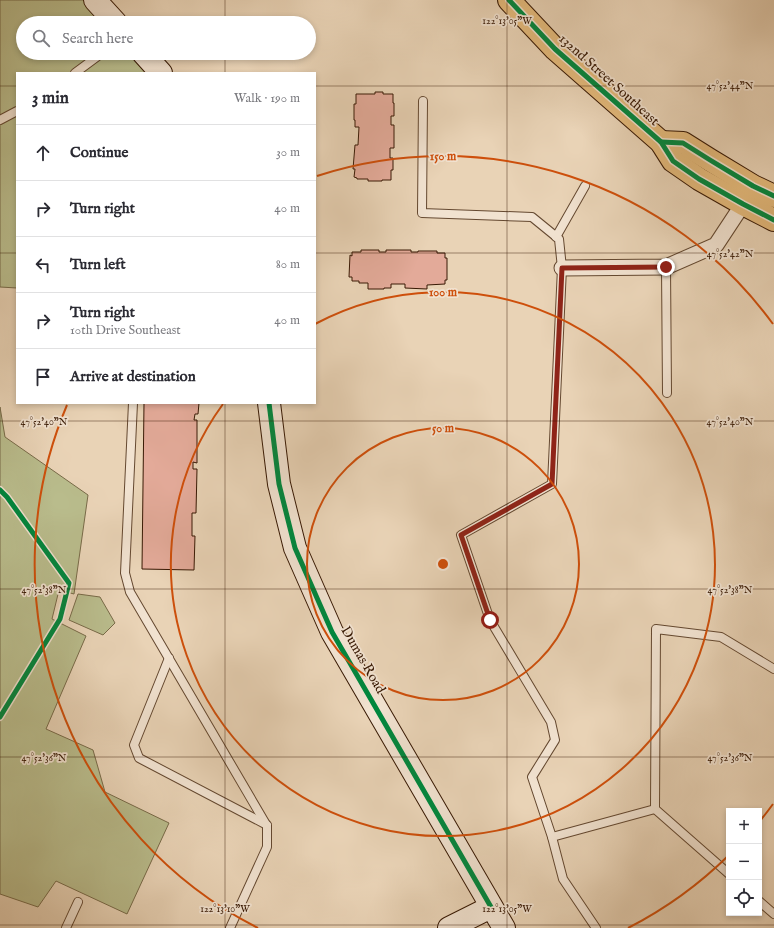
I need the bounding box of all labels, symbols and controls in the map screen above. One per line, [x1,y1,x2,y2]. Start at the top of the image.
text: 122°13'05"W [482,15,532,28]
search box [16,16,316,60]
icon: search [30,27,52,49]
text: Search here [62,29,133,48]
street label: 132nd Street Southeast [555,30,663,130]
text: 47°52'44"N [707,80,754,93]
text: 3 min [32,88,69,109]
text: Walk · 190 m [234,90,300,107]
icon: ahead [32,142,54,164]
text: Continue [70,143,128,162]
text: 30 m [276,144,300,161]
text: 150 m [430,149,457,164]
icon: right [32,198,54,220]
text: Turn right [70,199,135,218]
text: 40 m [274,200,300,217]
text: 47°52'42"N [707,248,754,261]
icon: left [32,254,54,276]
text: Turn left [70,255,126,274]
text: 80 m [276,256,300,273]
route end [657,258,675,276]
text: 100 m [429,285,458,300]
text: Turn right [70,303,135,322]
icon: right [32,310,54,332]
text: 40 m [274,312,300,329]
text: 10th Drive Southeast [70,322,181,339]
icon: arrive [32,366,54,388]
text: Arrive at destination [70,367,196,386]
text: 47°52'40"N [21,416,68,429]
text: 47°52'40"N [707,416,754,429]
text: 50 m [432,421,455,436]
centre of rings [436,557,450,571]
text: 47°52'38"N [22,584,67,597]
text: 47°52'38"N [708,584,753,597]
route start [481,611,499,629]
street label: Dumas Road [336,623,390,697]
text: 47°52'36"N [21,752,67,765]
text: 47°52'36"N [707,752,753,765]
map controls [726,808,762,916]
button: + [726,808,762,844]
button: − [726,844,762,880]
button: locate [726,880,762,916]
text: 122°13'10"W [200,903,250,916]
text: 122°13'05"W [482,903,532,916]

